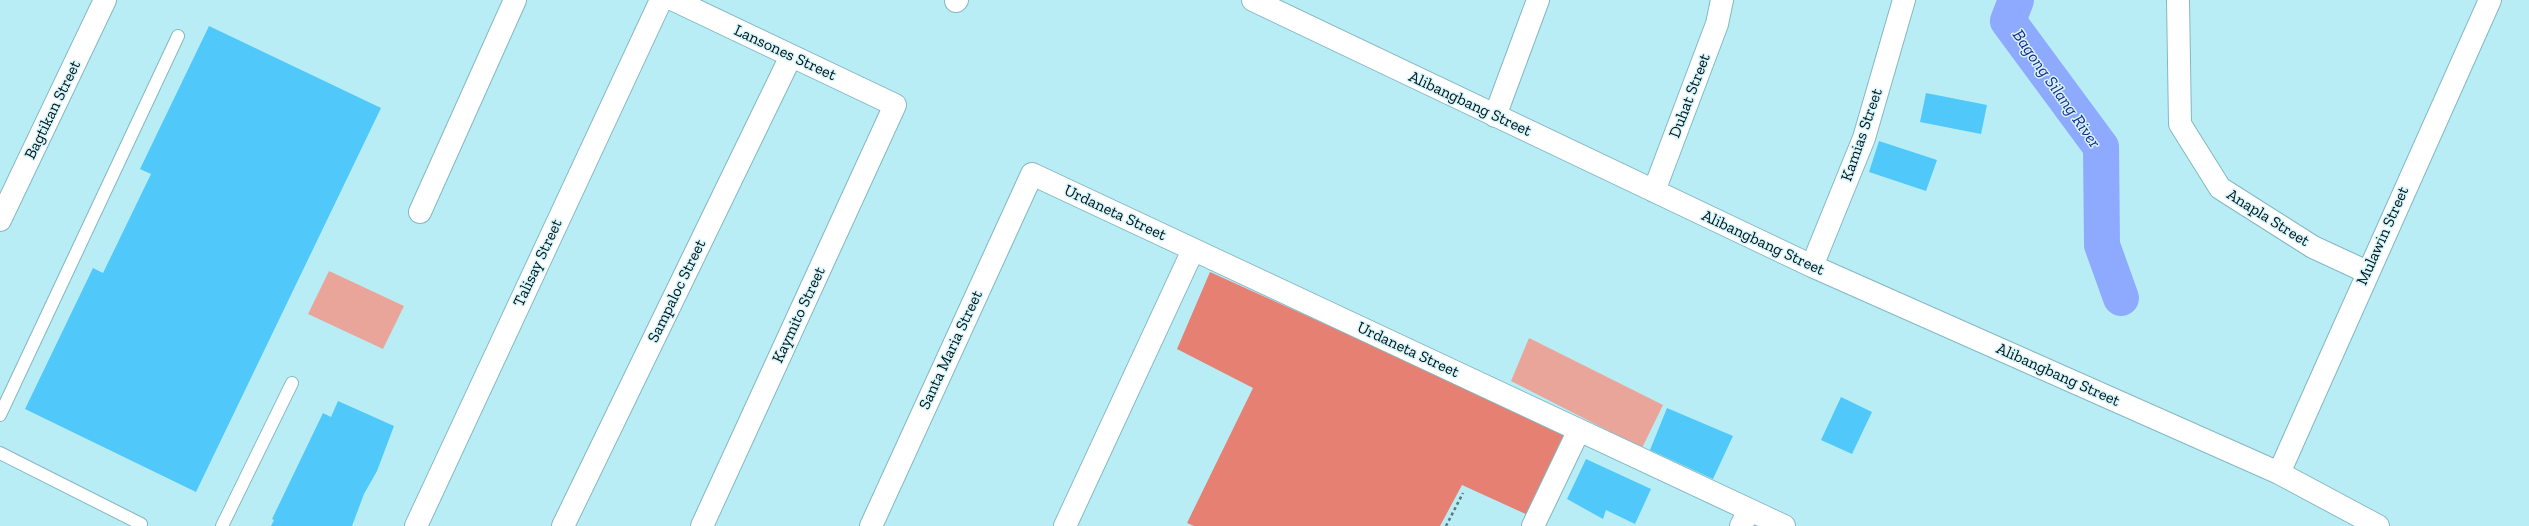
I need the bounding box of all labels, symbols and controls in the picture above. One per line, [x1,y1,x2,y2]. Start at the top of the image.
street label: Lansones Street [731,21,839,85]
water label: Bagong Silang River [2008,26,2104,152]
street label: Duhat Street [1665,51,1715,141]
street label: Bagtikan Street [21,57,85,163]
street label: Alibangbang Street [1406,67,1534,141]
street label: Kamias Street [1837,86,1887,184]
street label: Urdaneta Street [1061,181,1169,245]
street label: Mulawin Street [2353,184,2413,288]
street label: Anapla Street [2223,185,2313,251]
street label: Alibangbang Street [1699,206,1827,280]
street label: Talisay Street [509,216,567,310]
street label: Sampaloc Street [644,236,710,346]
street label: Kaymito Street [768,264,830,366]
street label: Santa Maria Street [915,287,987,413]
street label: Urdaneta Street [1354,318,1462,382]
street label: Alibangbang Street [1993,339,2123,411]

